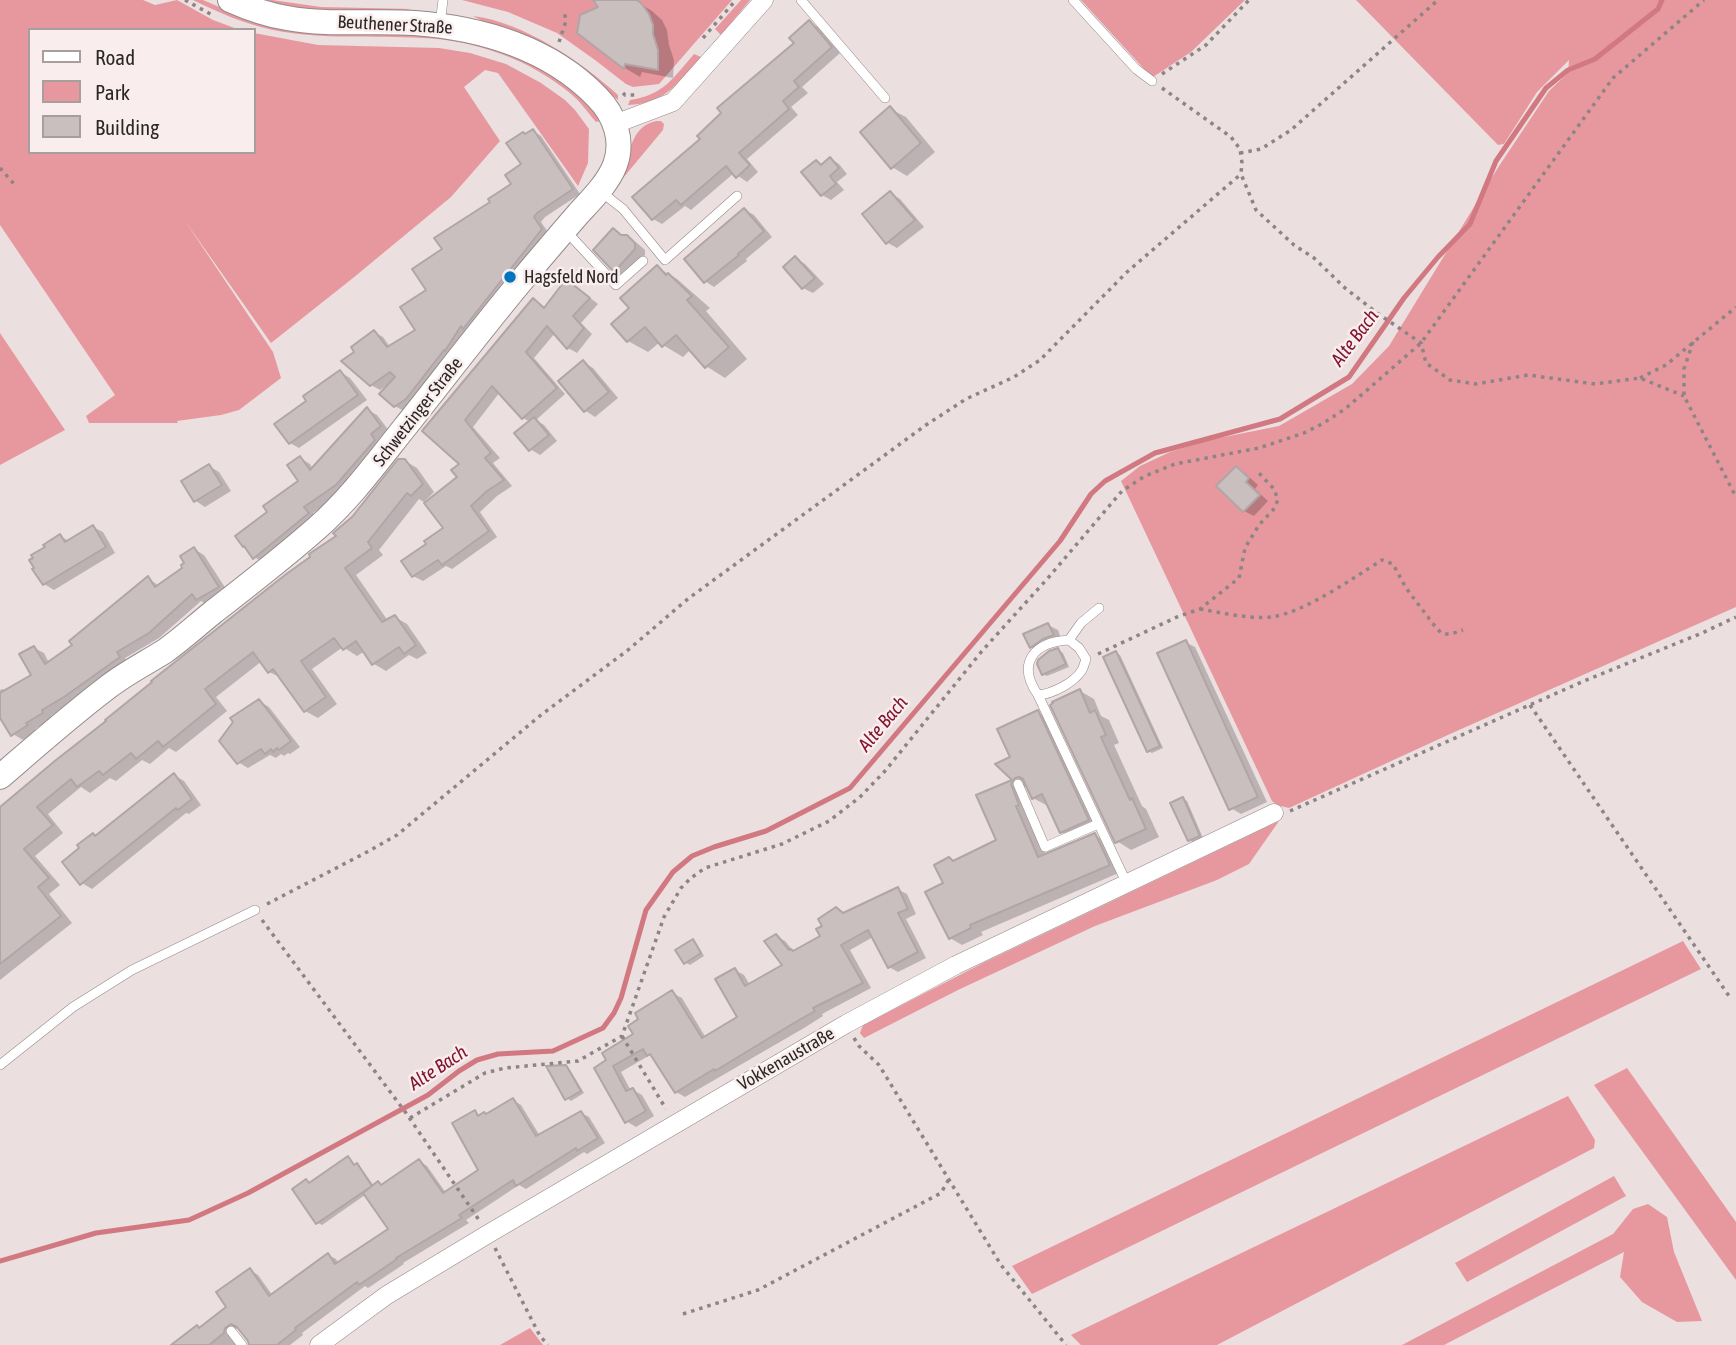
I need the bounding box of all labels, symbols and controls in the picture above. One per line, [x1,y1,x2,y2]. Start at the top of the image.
street label: Beuthener Straße [337,11,453,39]
legend [28,28,256,154]
text: Road [95,45,135,69]
text: Park [95,80,130,104]
text: Building [95,115,159,139]
place label: Hagsfeld Nord [524,266,619,288]
marker: Hagsfeld Nord [502,269,518,285]
water label: Alte Bach [1326,305,1384,371]
street label: Schwetzinger Straße [369,353,467,471]
water label: Alte Bach [853,692,913,756]
street label: Vokkenaustraße [734,1023,838,1095]
water label: Alte Bach [405,1041,471,1095]

